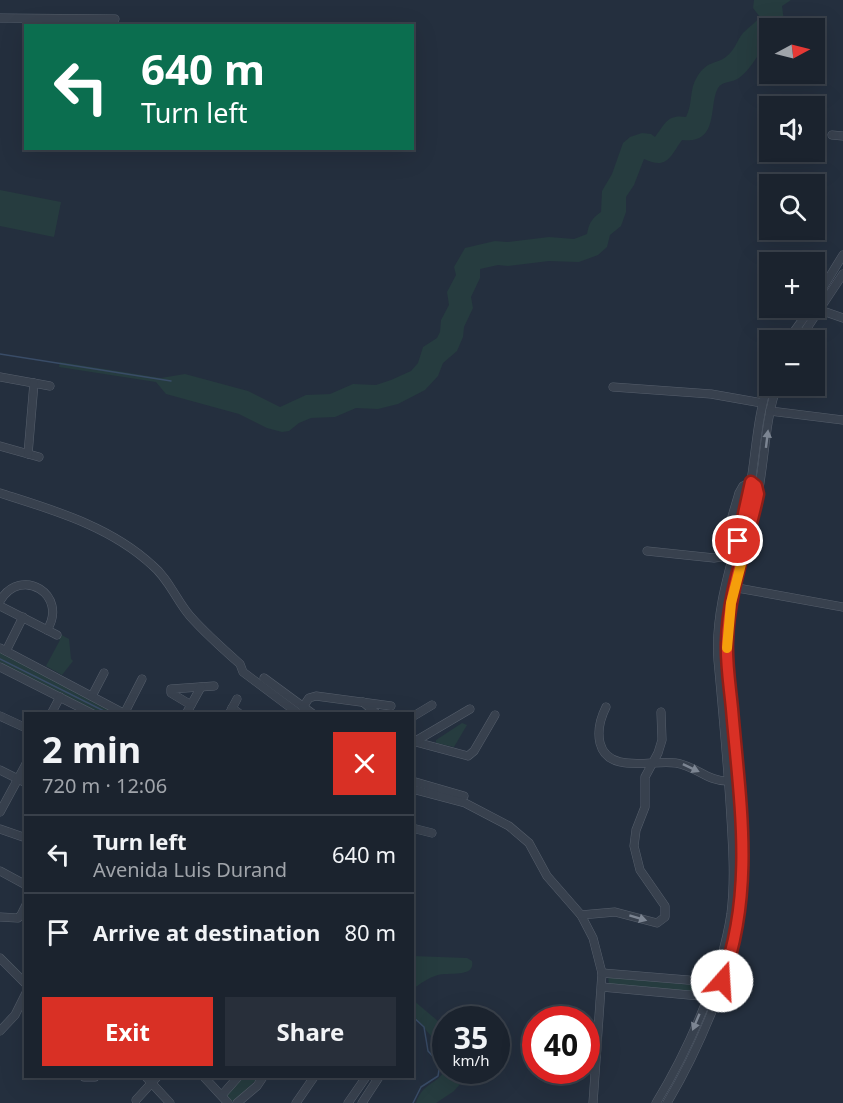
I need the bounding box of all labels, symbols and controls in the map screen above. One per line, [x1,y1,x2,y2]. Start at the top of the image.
north arrow [759,18,825,84]
map controls [759,18,825,396]
text: 640 m [141,40,265,97]
icon: left [42,48,120,126]
text: Turn left [141,94,247,131]
button: sound [759,96,825,162]
button: search [759,174,825,240]
button: + [759,252,825,318]
button: − [759,330,825,396]
one-way arrow [762,430,772,449]
pin [712,515,763,566]
icon: arrive [721,524,754,557]
text: 2 min [42,725,141,774]
button: close [333,732,396,795]
one-way arrow [683,764,700,773]
text: 720 m · 12:06 [42,772,167,799]
text: Turn left [93,826,187,856]
icon: left [42,838,75,871]
text: 640 m [332,839,396,869]
text: Avenida Luis Durand [93,856,287,883]
one-way arrow [629,914,647,923]
icon: arrive [42,916,75,949]
text: Arrive at destination [93,917,320,947]
text: 80 m [345,917,396,947]
position arrow [690,949,754,1013]
button: Exit [42,997,213,1066]
button: Share [225,997,396,1066]
speed limit sign: 40 [522,1006,600,1084]
one-way arrow [691,1013,700,1031]
text: 35 [454,1017,488,1058]
text: km/h [453,1050,489,1070]

